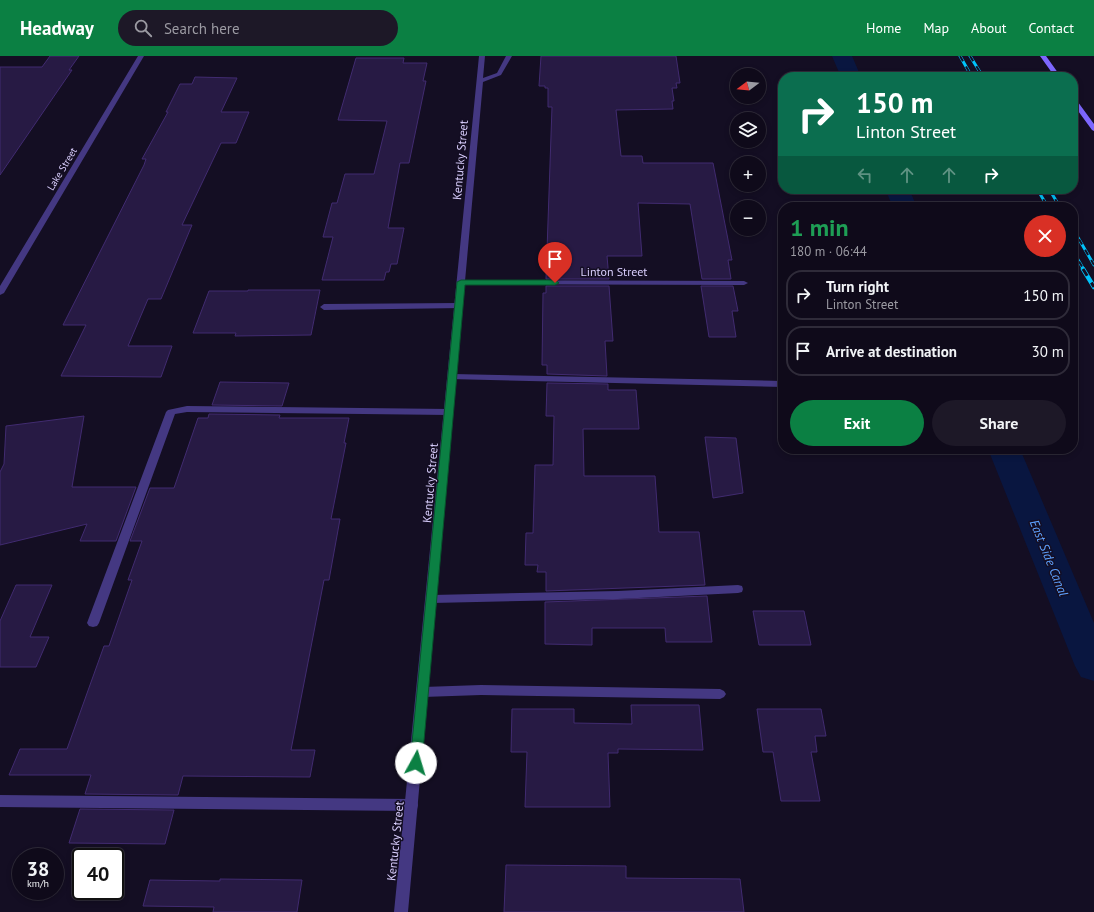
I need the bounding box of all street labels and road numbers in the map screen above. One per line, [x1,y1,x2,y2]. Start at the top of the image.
street label: Kentucky Street [449,119,471,201]
street label: Lake Street [44,145,80,193]
street label: Linton Street [581,264,647,279]
street label: Kentucky Street [419,442,441,524]
street label: Kentucky Street [383,800,407,882]

